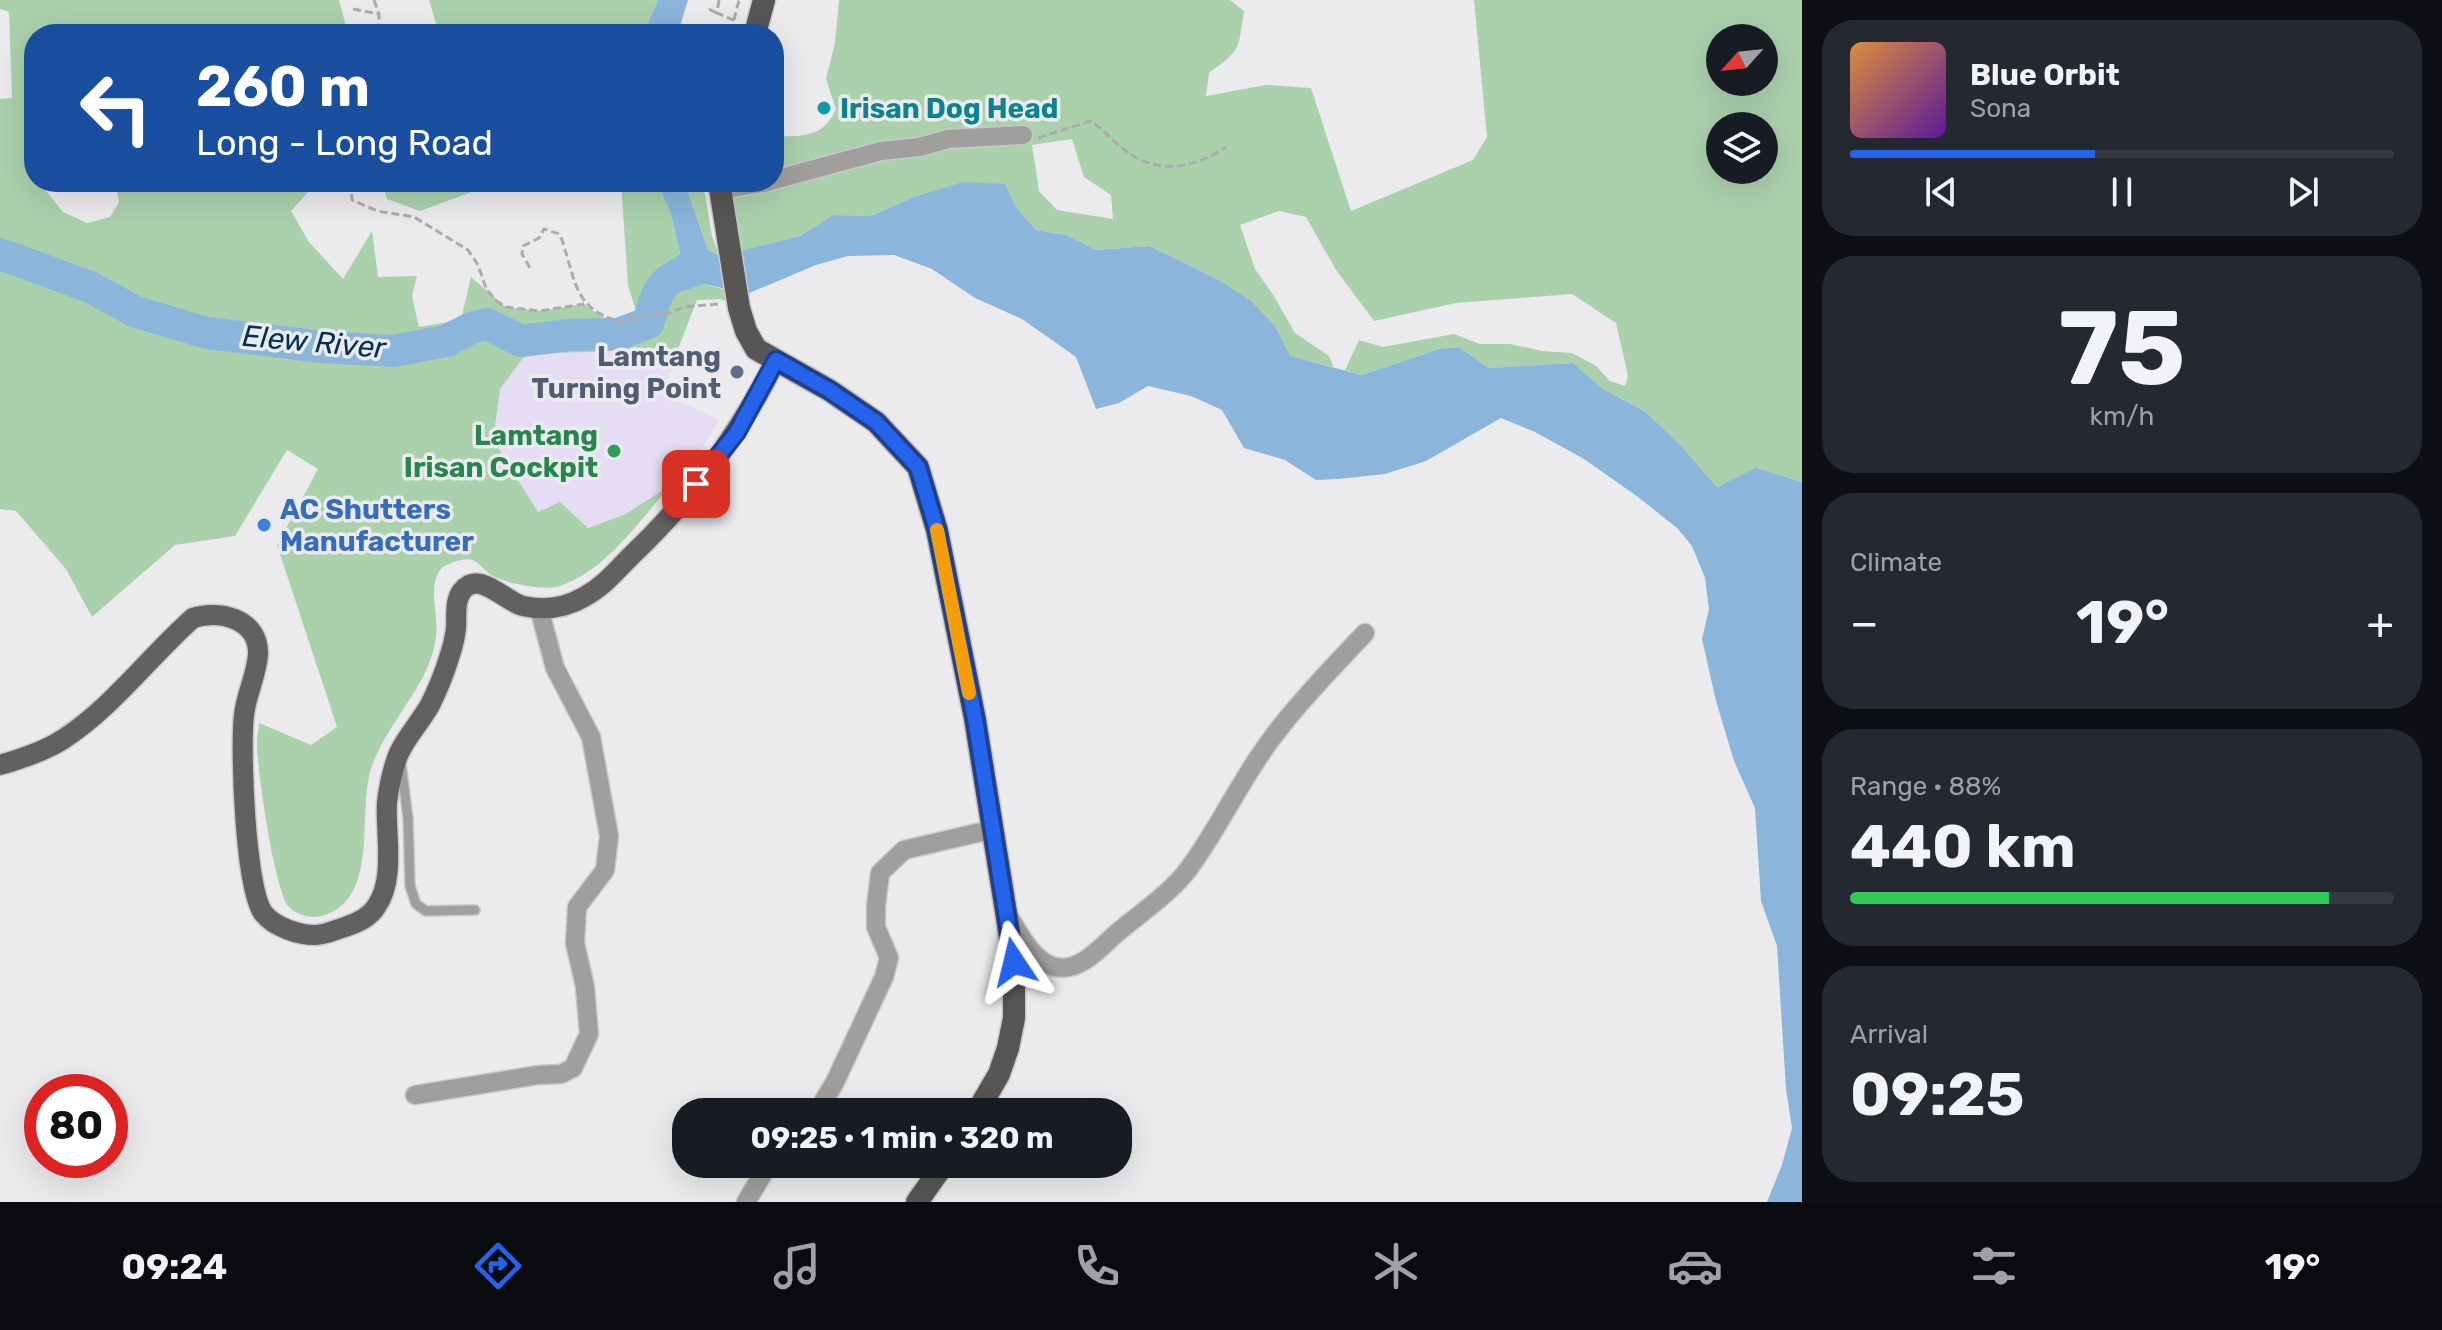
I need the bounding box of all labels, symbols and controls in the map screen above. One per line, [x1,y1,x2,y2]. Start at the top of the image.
north arrow [1706,24,1778,96]
map controls [1706,24,1778,184]
text: 260 m [196,54,370,120]
icon: left [64,56,168,160]
text: Blue Orbit [1970,57,2120,93]
place label: Irisan Dog Head [840,92,1058,125]
text: Sona [1970,93,2031,124]
marker: Irisan Dog Head [815,99,833,117]
button: layers [1706,112,1778,184]
text: Long - Long Road [196,121,493,164]
icon: previous [1919,170,1963,214]
icon: pause [2100,170,2144,214]
icon: next [2281,170,2325,214]
text: 75 [2059,287,2185,410]
water label: Elew River [241,318,389,366]
place label: Lamtang Turning Point [532,340,721,405]
marker: Lamtang Turning Point [728,363,746,381]
text: km/h [2090,401,2154,432]
place label: Lamtang Irisan Cockpit [404,419,598,484]
marker: Lamtang Irisan Cockpit [605,442,623,460]
pin [662,450,730,518]
icon: arrive [674,462,718,506]
place label: AC Shutters Manufacturer [280,493,474,558]
marker: AC Shutters Manufacturer [255,516,273,534]
text: Climate [1850,547,1942,578]
text: 19° [2076,587,2169,658]
text: − [1850,597,1879,649]
text: + [2367,597,2394,649]
text: Range · 88% [1850,771,2001,802]
text: 440 km [1850,811,2076,882]
position arrow [972,920,1056,1004]
text: Arrival [1850,1019,1928,1050]
text: 09:25 [1850,1059,2025,1130]
speed limit sign: 80 [24,1074,128,1178]
text: 09:25 · 1 min · 320 m [751,1120,1053,1156]
icon: directions [470,1238,526,1294]
icon: music [769,1238,825,1294]
icon: phone [1069,1238,1125,1294]
icon: climate [1368,1238,1424,1294]
icon: car [1667,1238,1723,1294]
icon: filters [1966,1238,2022,1294]
text: 09:24 [122,1245,227,1288]
text: 19° [2265,1245,2320,1288]

